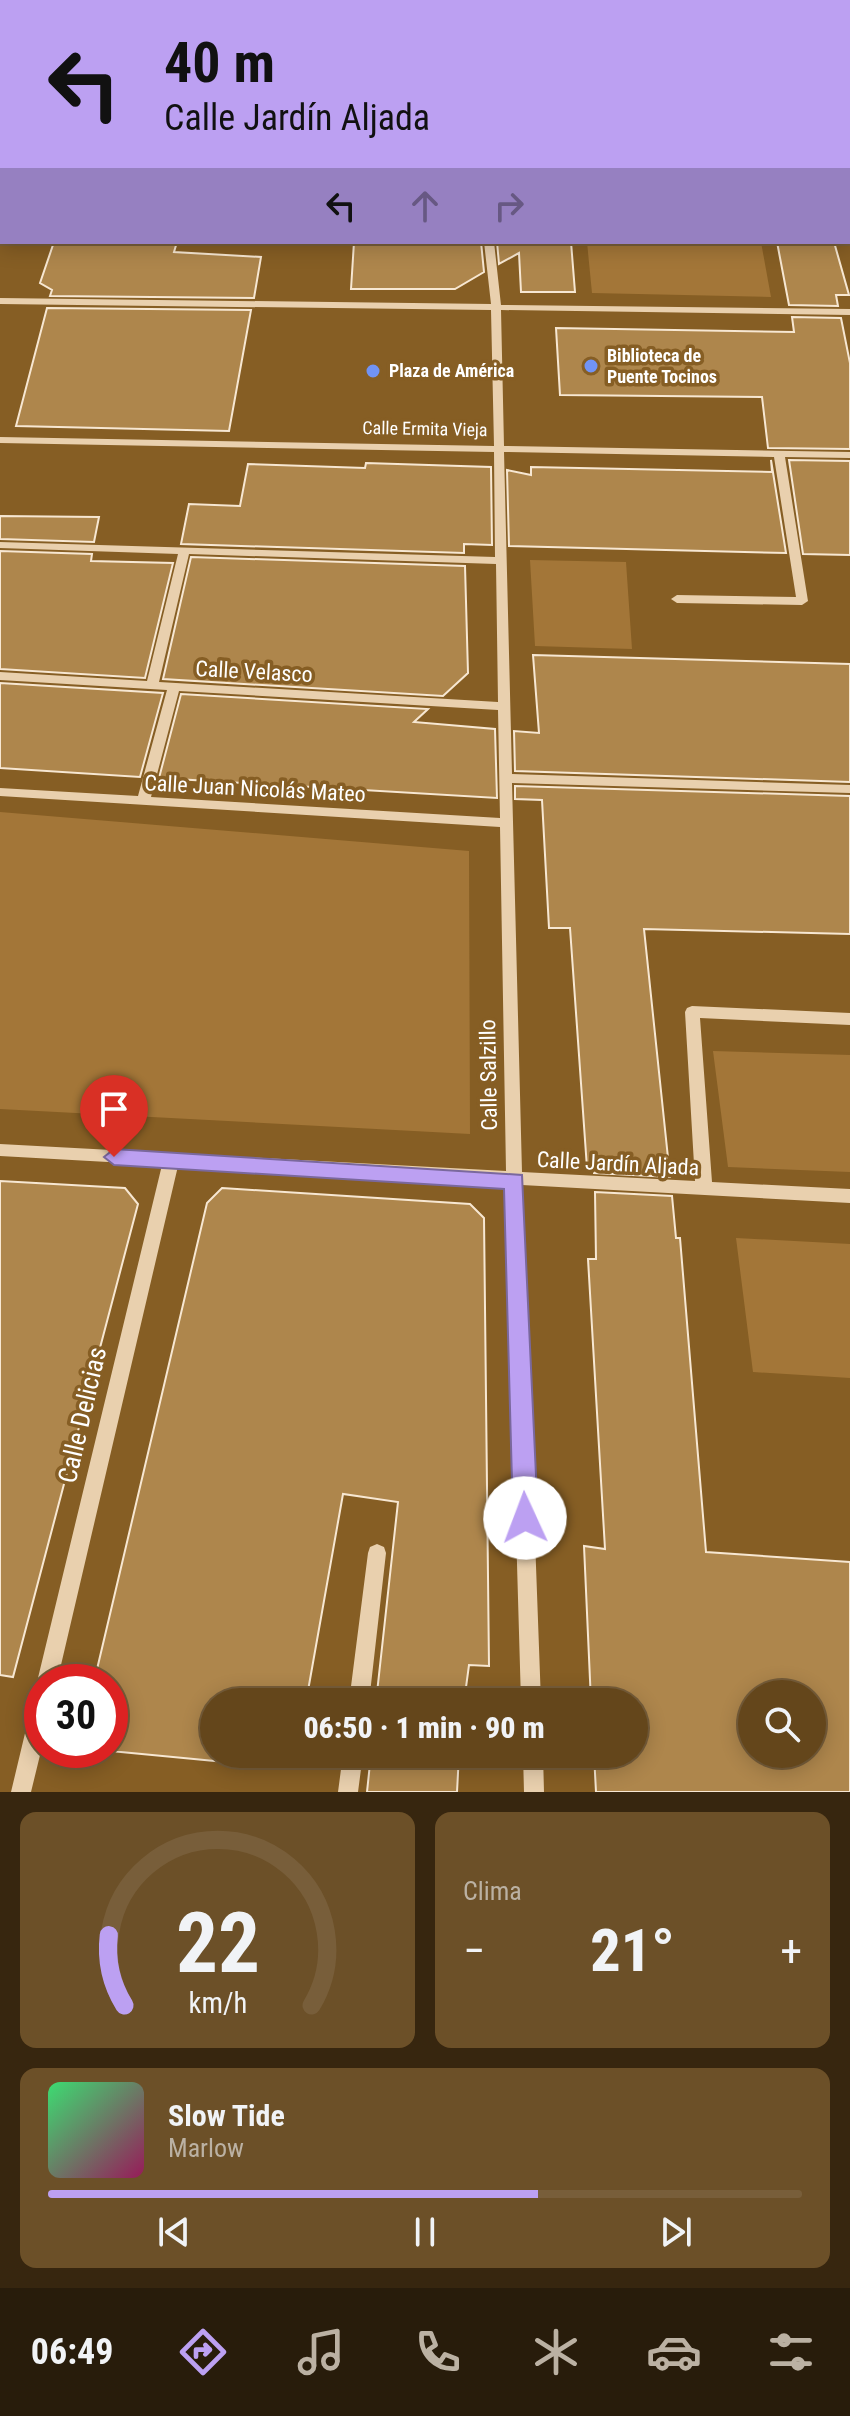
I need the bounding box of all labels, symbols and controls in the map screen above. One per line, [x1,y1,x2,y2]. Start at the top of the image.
text: 40 m [164,30,275,96]
icon: left [32,32,136,136]
text: Calle Jardín Aljada [164,97,430,139]
icon: left [319,184,363,228]
icon: ahead [403,184,447,228]
icon: right [487,184,531,228]
place label: Biblioteca de Puente Tocinos [607,345,717,387]
marker: Biblioteca de Puente Tocinos [582,357,600,375]
place label: Plaza de América [389,360,514,381]
marker: Plaza de América [364,362,382,380]
street label: Calle Ermita Vieja [362,417,488,440]
street label: Calle Velasco [195,656,313,687]
street label: Calle Juan Nicolás Mateo [144,770,366,807]
street label: Calle Salzillo [475,1019,502,1131]
pin [80,1075,148,1157]
icon: arrive [92,1087,136,1131]
street label: Calle Jardín Aljada [536,1147,700,1180]
street label: Calle Delicias [52,1344,112,1486]
position arrow [483,1476,567,1560]
speed limit sign: 30 [24,1664,128,1768]
map controls [738,1680,826,1768]
button: search [738,1680,826,1768]
text: 06:50 · 1 min · 90 m [303,1710,545,1745]
text: Clima [463,1876,522,1906]
text: 22 [175,1895,260,1992]
text: 21° [590,1915,675,1986]
text: − [463,1925,485,1977]
text: + [780,1925,802,1977]
text: km/h [188,1986,247,2020]
text: Slow Tide [168,2098,285,2133]
text: Marlow [168,2133,244,2163]
icon: previous [152,2210,196,2254]
icon: pause [403,2210,447,2254]
icon: next [654,2210,698,2254]
icon: directions [175,2324,231,2380]
icon: music [293,2324,349,2380]
icon: phone [410,2324,466,2380]
icon: climate [528,2324,584,2380]
icon: car [646,2324,702,2380]
icon: filters [763,2324,819,2380]
text: 06:49 [31,2331,113,2373]

